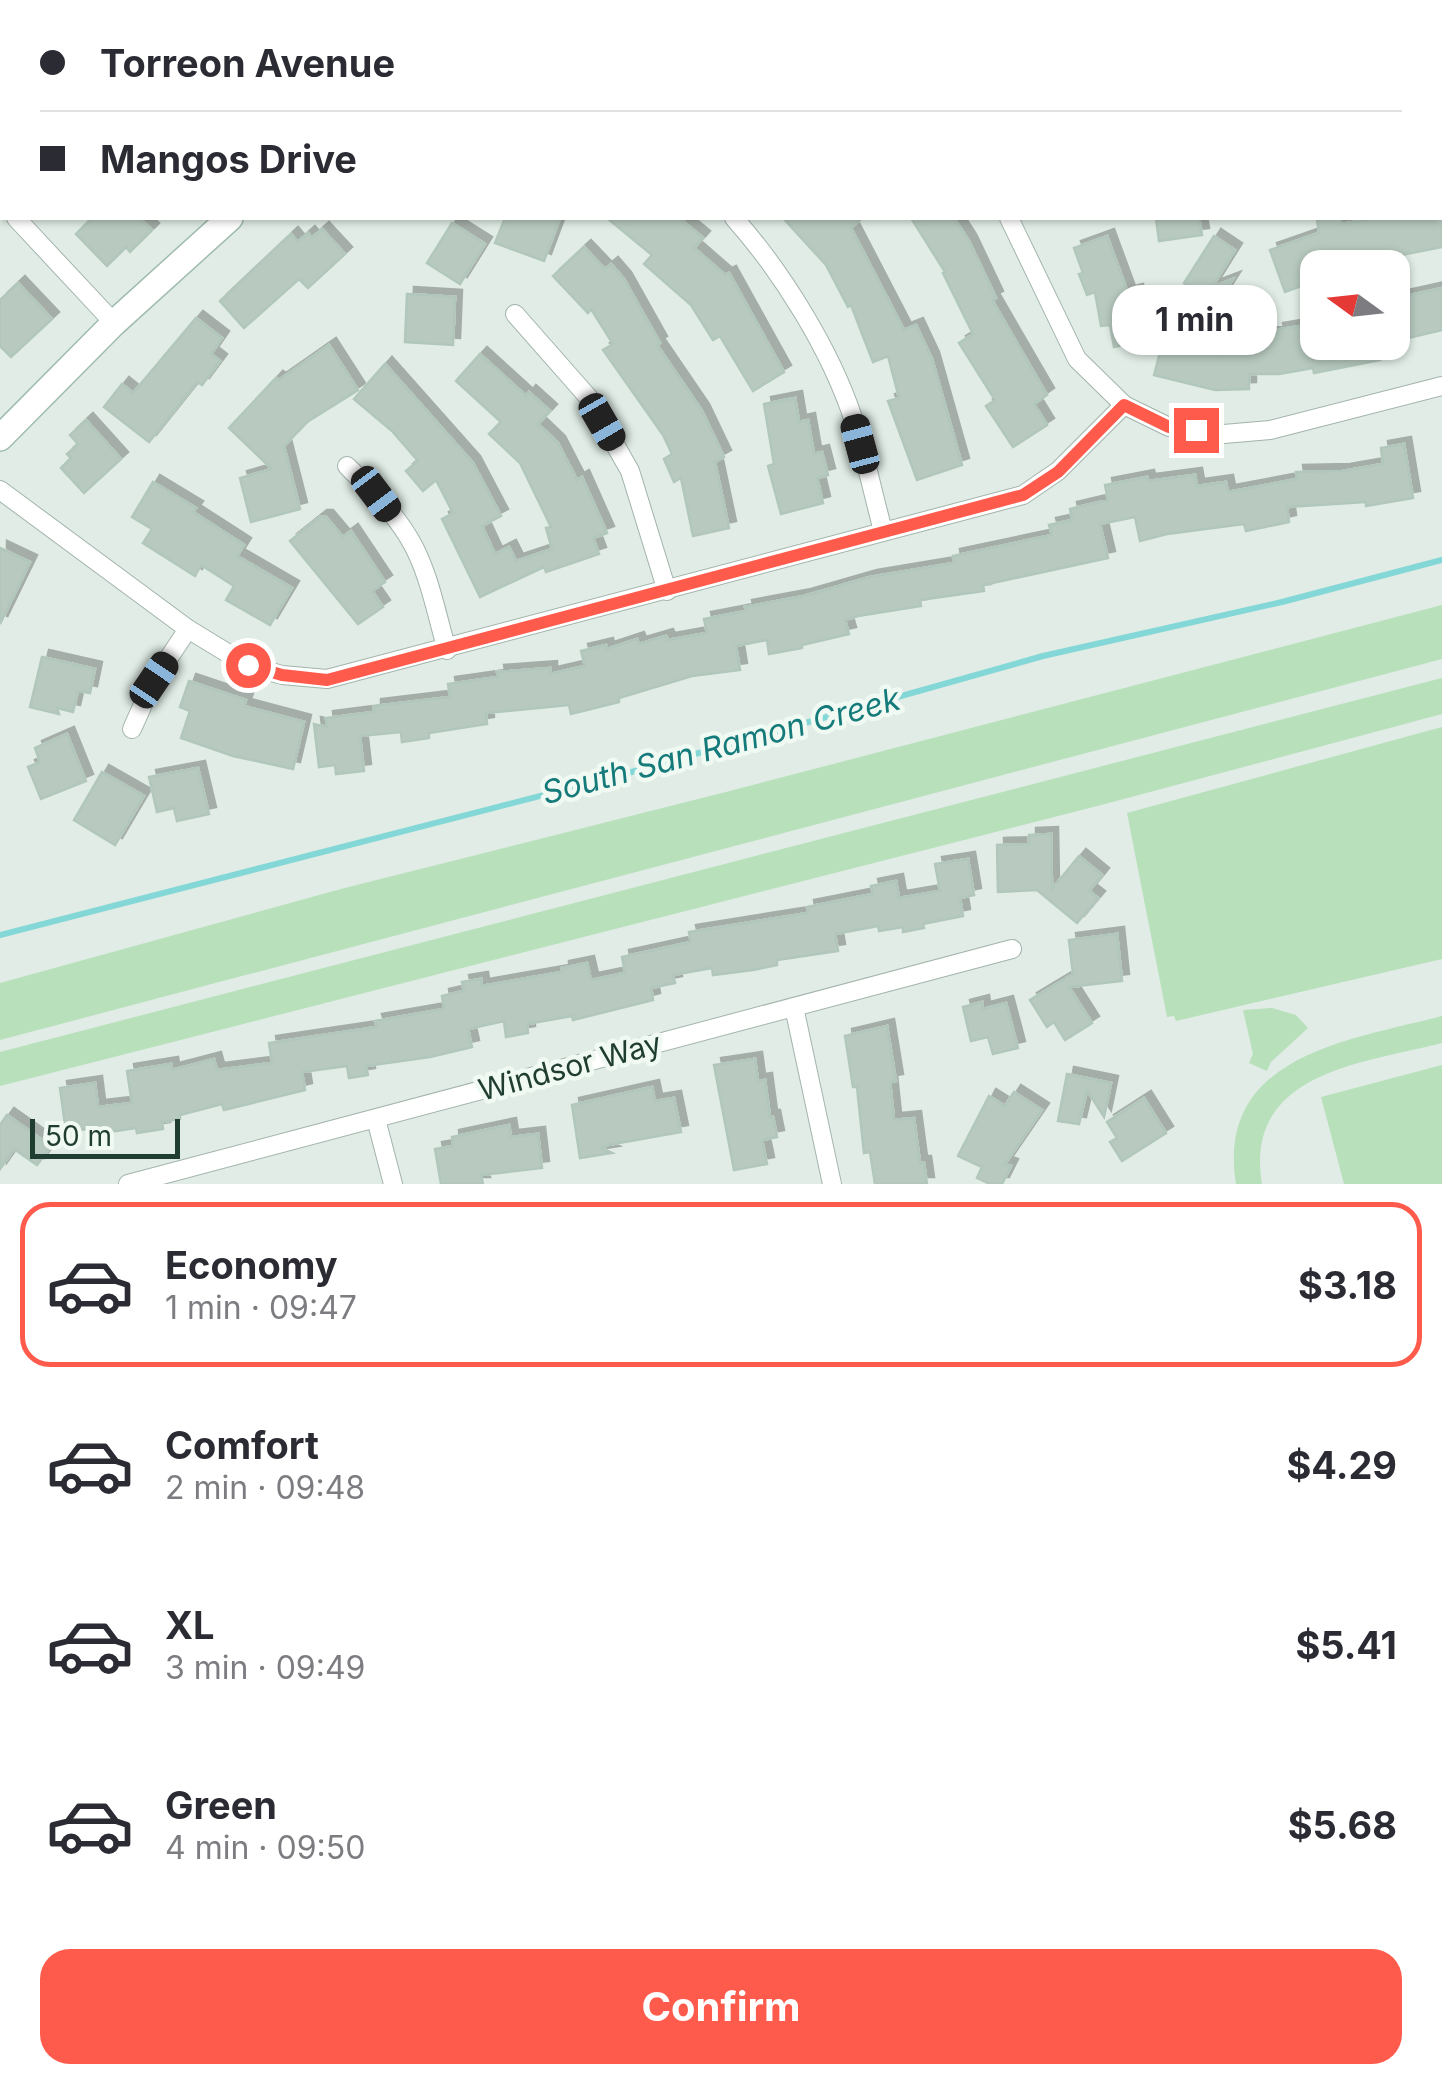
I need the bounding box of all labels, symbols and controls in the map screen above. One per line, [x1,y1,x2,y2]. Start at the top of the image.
text: Torreon Avenue [100,40,395,86]
text: Mangos Drive [100,136,357,182]
north arrow [1300,250,1410,360]
map controls [1300,250,1410,360]
callout: 1 min [1114,285,1278,355]
text: 1 min [1155,300,1234,339]
car [574,389,630,455]
route end [1174,408,1219,453]
car [838,411,882,477]
car [346,461,406,527]
route start [226,643,271,688]
car [125,647,183,713]
water label: South San Ramon Creek [537,679,906,812]
street label: Windsor Way [474,1024,665,1108]
scale bar [30,1114,180,1158]
text: 50 m [45,1119,112,1153]
icon: car [45,1240,135,1330]
text: Economy [165,1242,338,1288]
text: $3.18 [1298,1262,1397,1308]
text: 1 min · 09:47 [165,1288,357,1327]
icon: car [45,1420,135,1510]
text: Comfort [165,1422,319,1468]
text: $4.29 [1286,1442,1397,1488]
text: 2 min · 09:48 [165,1468,365,1507]
icon: car [45,1600,135,1690]
text: XL [165,1602,215,1648]
text: $5.41 [1295,1622,1397,1668]
text: 3 min · 09:49 [165,1648,365,1687]
icon: car [45,1780,135,1870]
text: Green [165,1782,277,1828]
text: $5.68 [1288,1802,1397,1848]
text: 4 min · 09:50 [165,1828,365,1867]
button: Confirm [40,1949,1402,2064]

